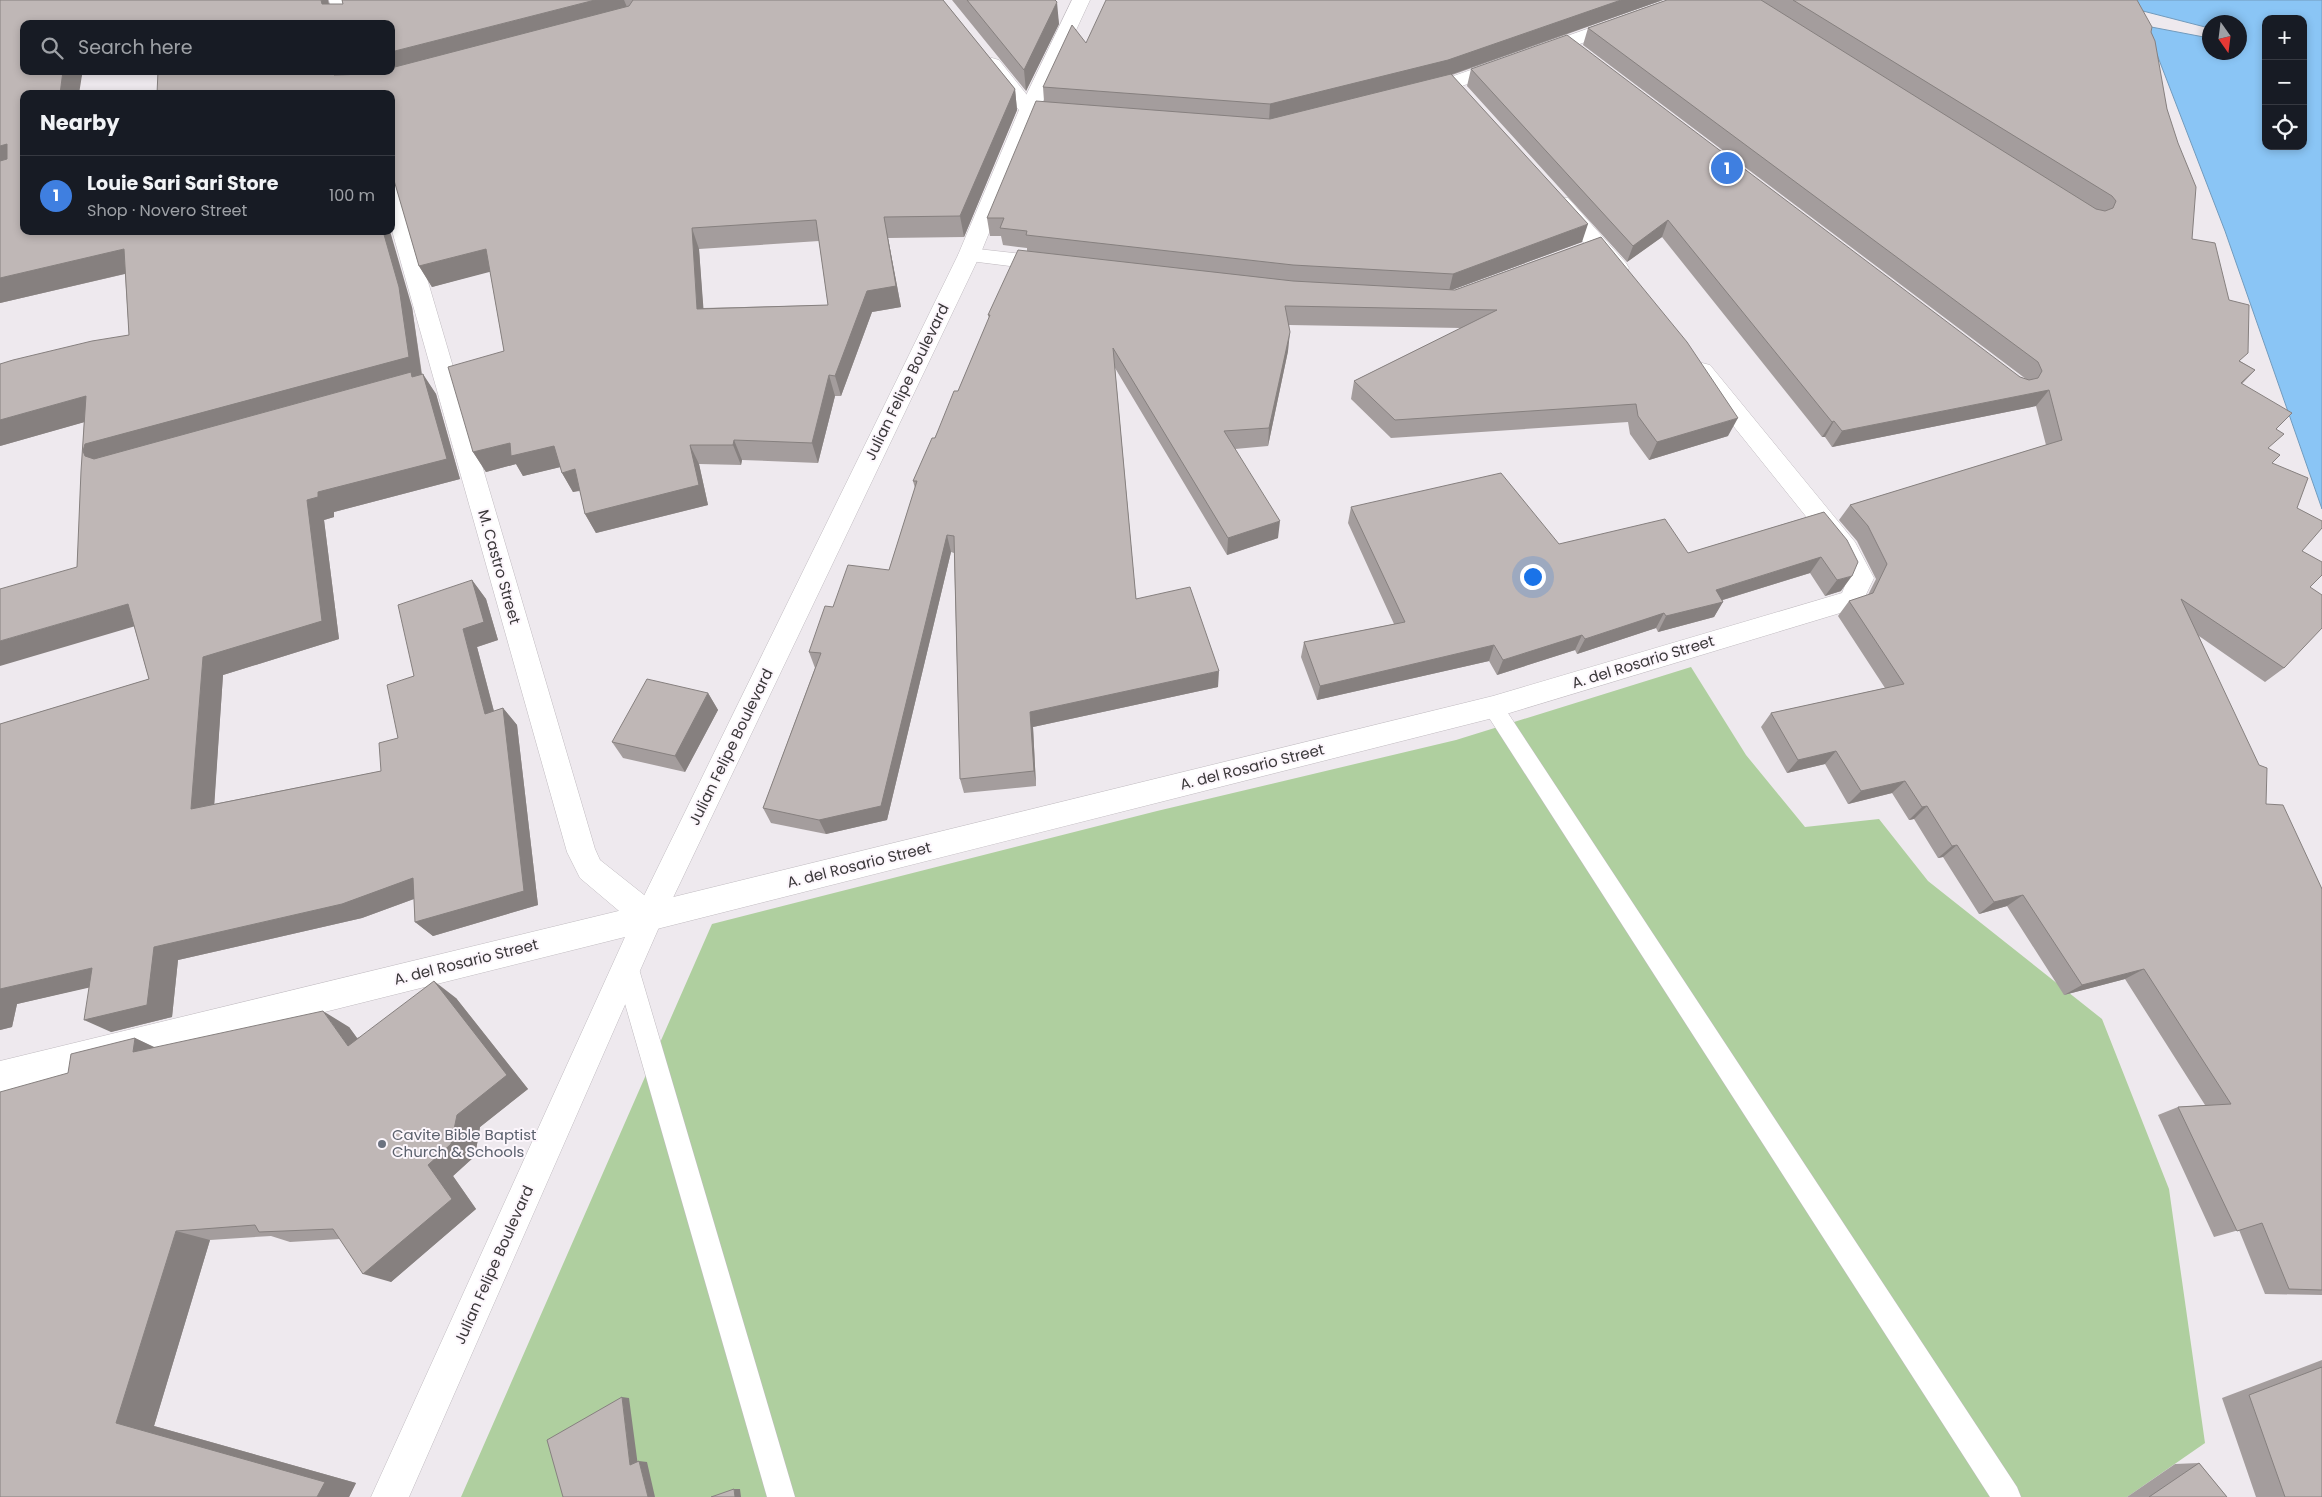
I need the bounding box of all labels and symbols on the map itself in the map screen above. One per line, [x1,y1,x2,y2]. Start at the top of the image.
north arrow [2202,15,2247,60]
pin: 1 [1711,149,1743,187]
street label: Julian Felipe Boulevard [859,300,954,464]
street label: M. Castro Street [473,507,526,627]
your location [1520,564,1546,590]
street label: A. del Rosario Street [1569,630,1717,693]
street label: Julian Felipe Boulevard [683,665,778,829]
street label: A. del Rosario Street [1178,738,1326,795]
street label: A. del Rosario Street [785,836,933,893]
street label: A. del Rosario Street [392,933,540,990]
place label: Cavite Bible Baptist Church & Schools [392,1124,537,1162]
marker: Cavite Bible Baptist Church & Schools [376,1138,388,1150]
street label: Julian Felipe Boulevard [449,1182,538,1348]

